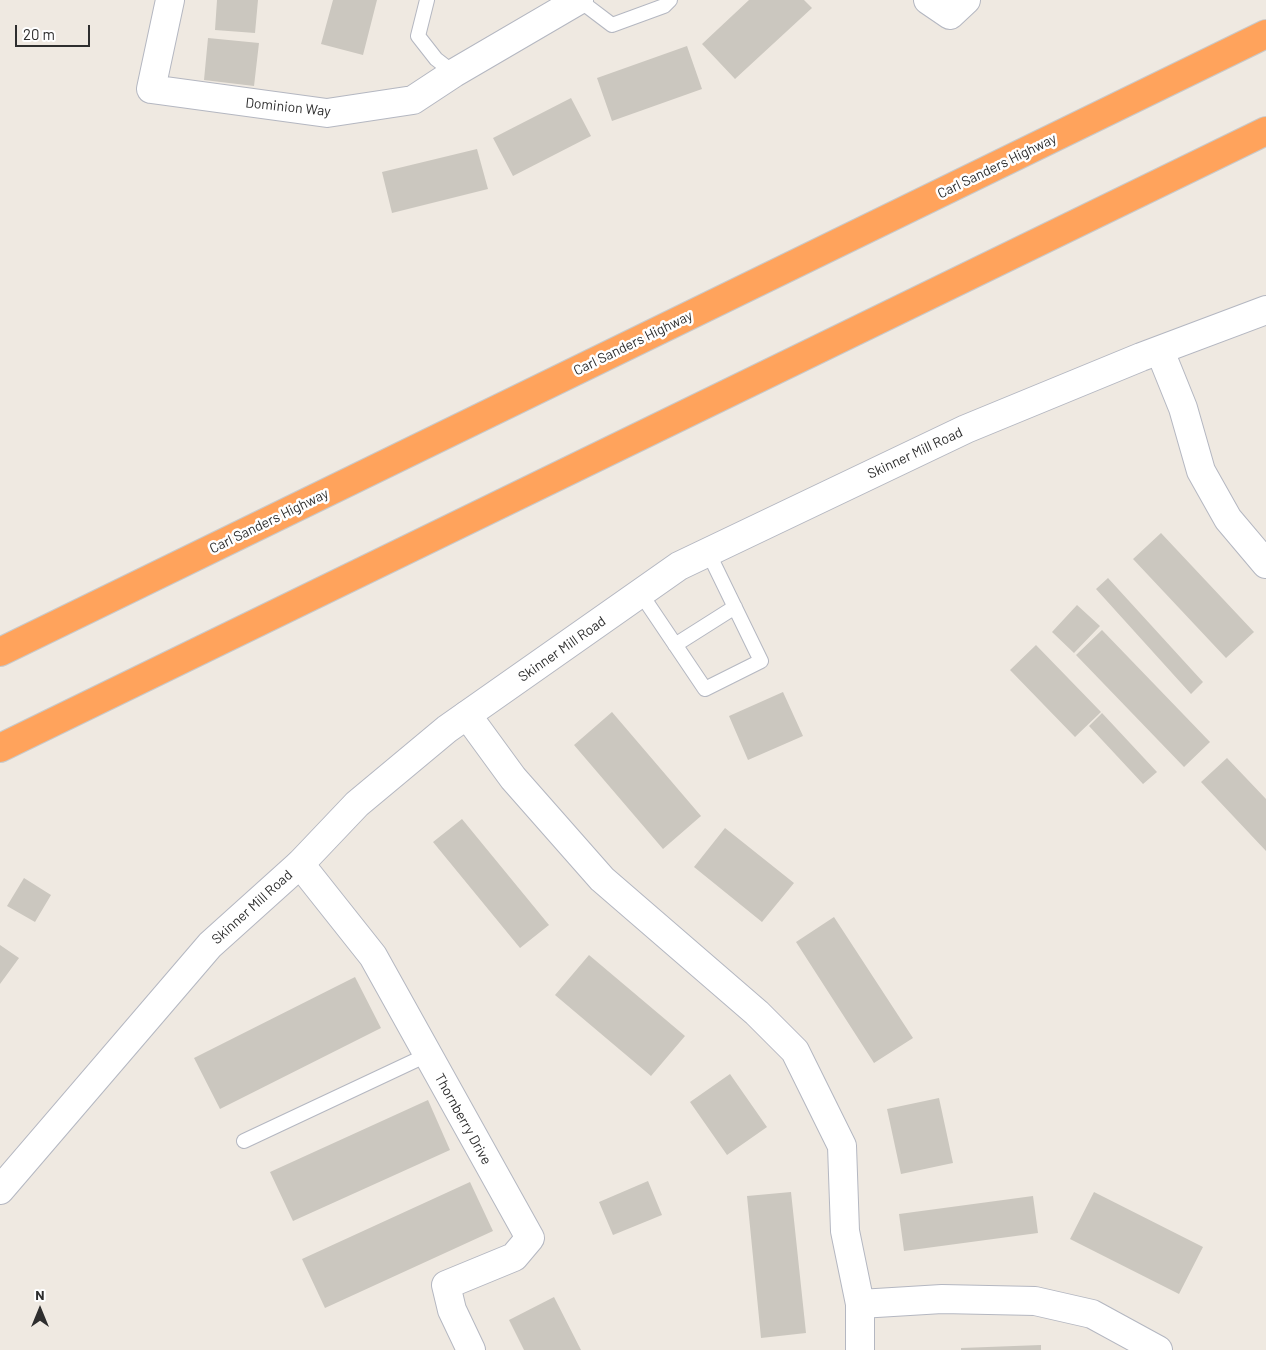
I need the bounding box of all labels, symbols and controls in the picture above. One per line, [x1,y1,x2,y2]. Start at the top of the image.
scale bar [18,15,92,47]
text: 20 m [23,25,55,43]
street label: Dominion Way [245,94,331,120]
street label: Carl Sanders Highway [935,130,1059,202]
street label: Carl Sanders Highway [571,307,695,379]
street label: Skinner Mill Road [865,424,965,482]
street label: Carl Sanders Highway [207,485,331,557]
street label: Skinner Mill Road [515,613,609,685]
street label: Skinner Mill Road [208,866,296,948]
street label: Thornberry Drive [431,1070,495,1168]
north arrow [15,1285,65,1335]
text: N [35,1286,45,1303]

